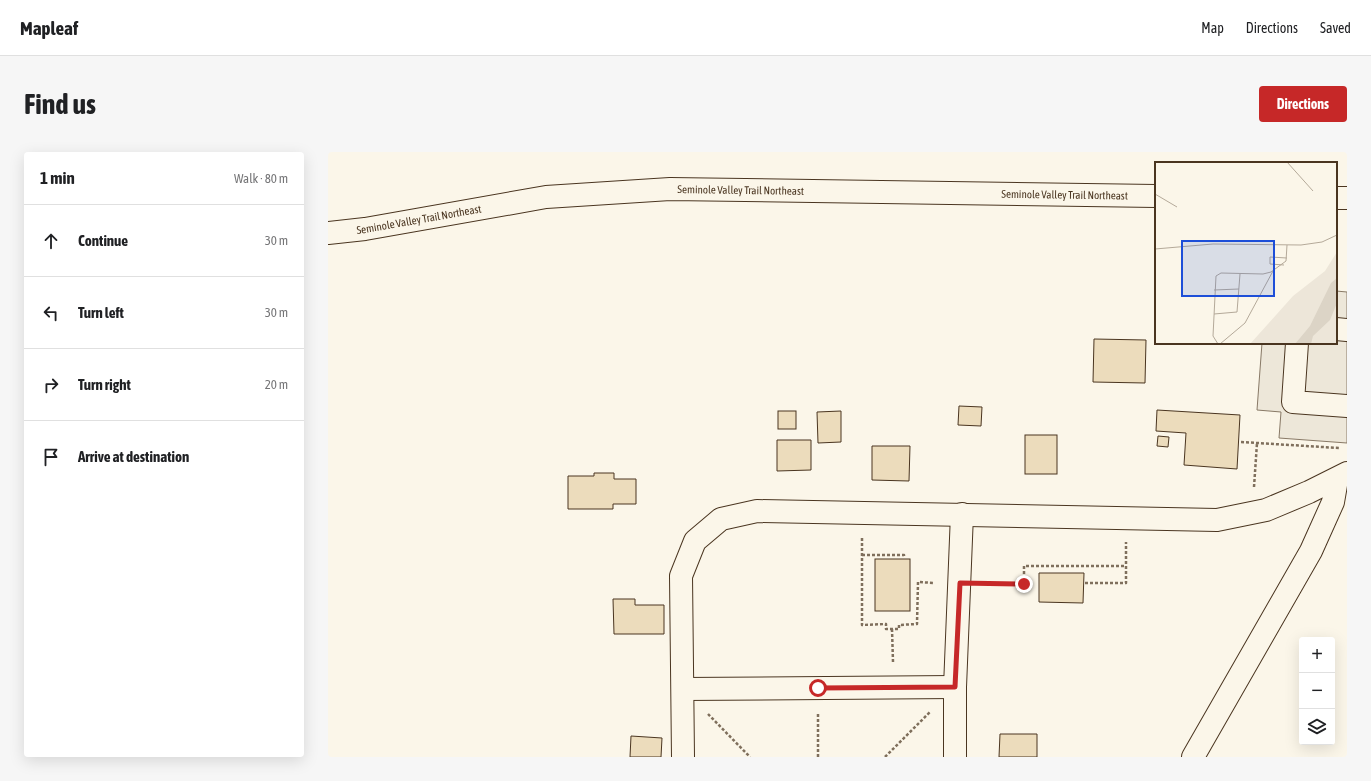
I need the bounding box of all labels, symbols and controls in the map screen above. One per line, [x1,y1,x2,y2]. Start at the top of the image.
text: Mapleaf [20,17,78,39]
text: Map [1201,20,1224,36]
text: Directions [1246,20,1298,36]
text: Saved [1320,20,1351,36]
button: Directions [1259,86,1347,122]
text: Find us [24,88,96,120]
inset map [1155,162,1337,344]
text: 1 min [40,168,75,188]
text: Walk · 80 m [234,171,288,186]
street label: Seminole Valley Trail Northeast [677,183,804,197]
street label: Seminole Valley Trail Northeast [1001,188,1128,202]
street label: Seminole Valley Trail Northeast [356,203,482,236]
icon: ahead [40,230,62,252]
text: Continue [78,232,128,249]
text: 30 m [265,233,288,248]
icon: left [40,302,62,324]
text: Turn left [78,304,124,321]
text: 30 m [265,305,288,320]
icon: right [40,374,62,396]
text: Turn right [78,376,131,393]
text: 20 m [265,377,288,392]
icon: arrive [40,446,62,468]
text: Arrive at destination [78,448,189,465]
route end [1015,575,1033,593]
map controls [1299,637,1335,745]
button: + [1299,637,1335,673]
button: − [1299,673,1335,709]
route start [809,679,827,697]
button: layers [1299,709,1335,745]

